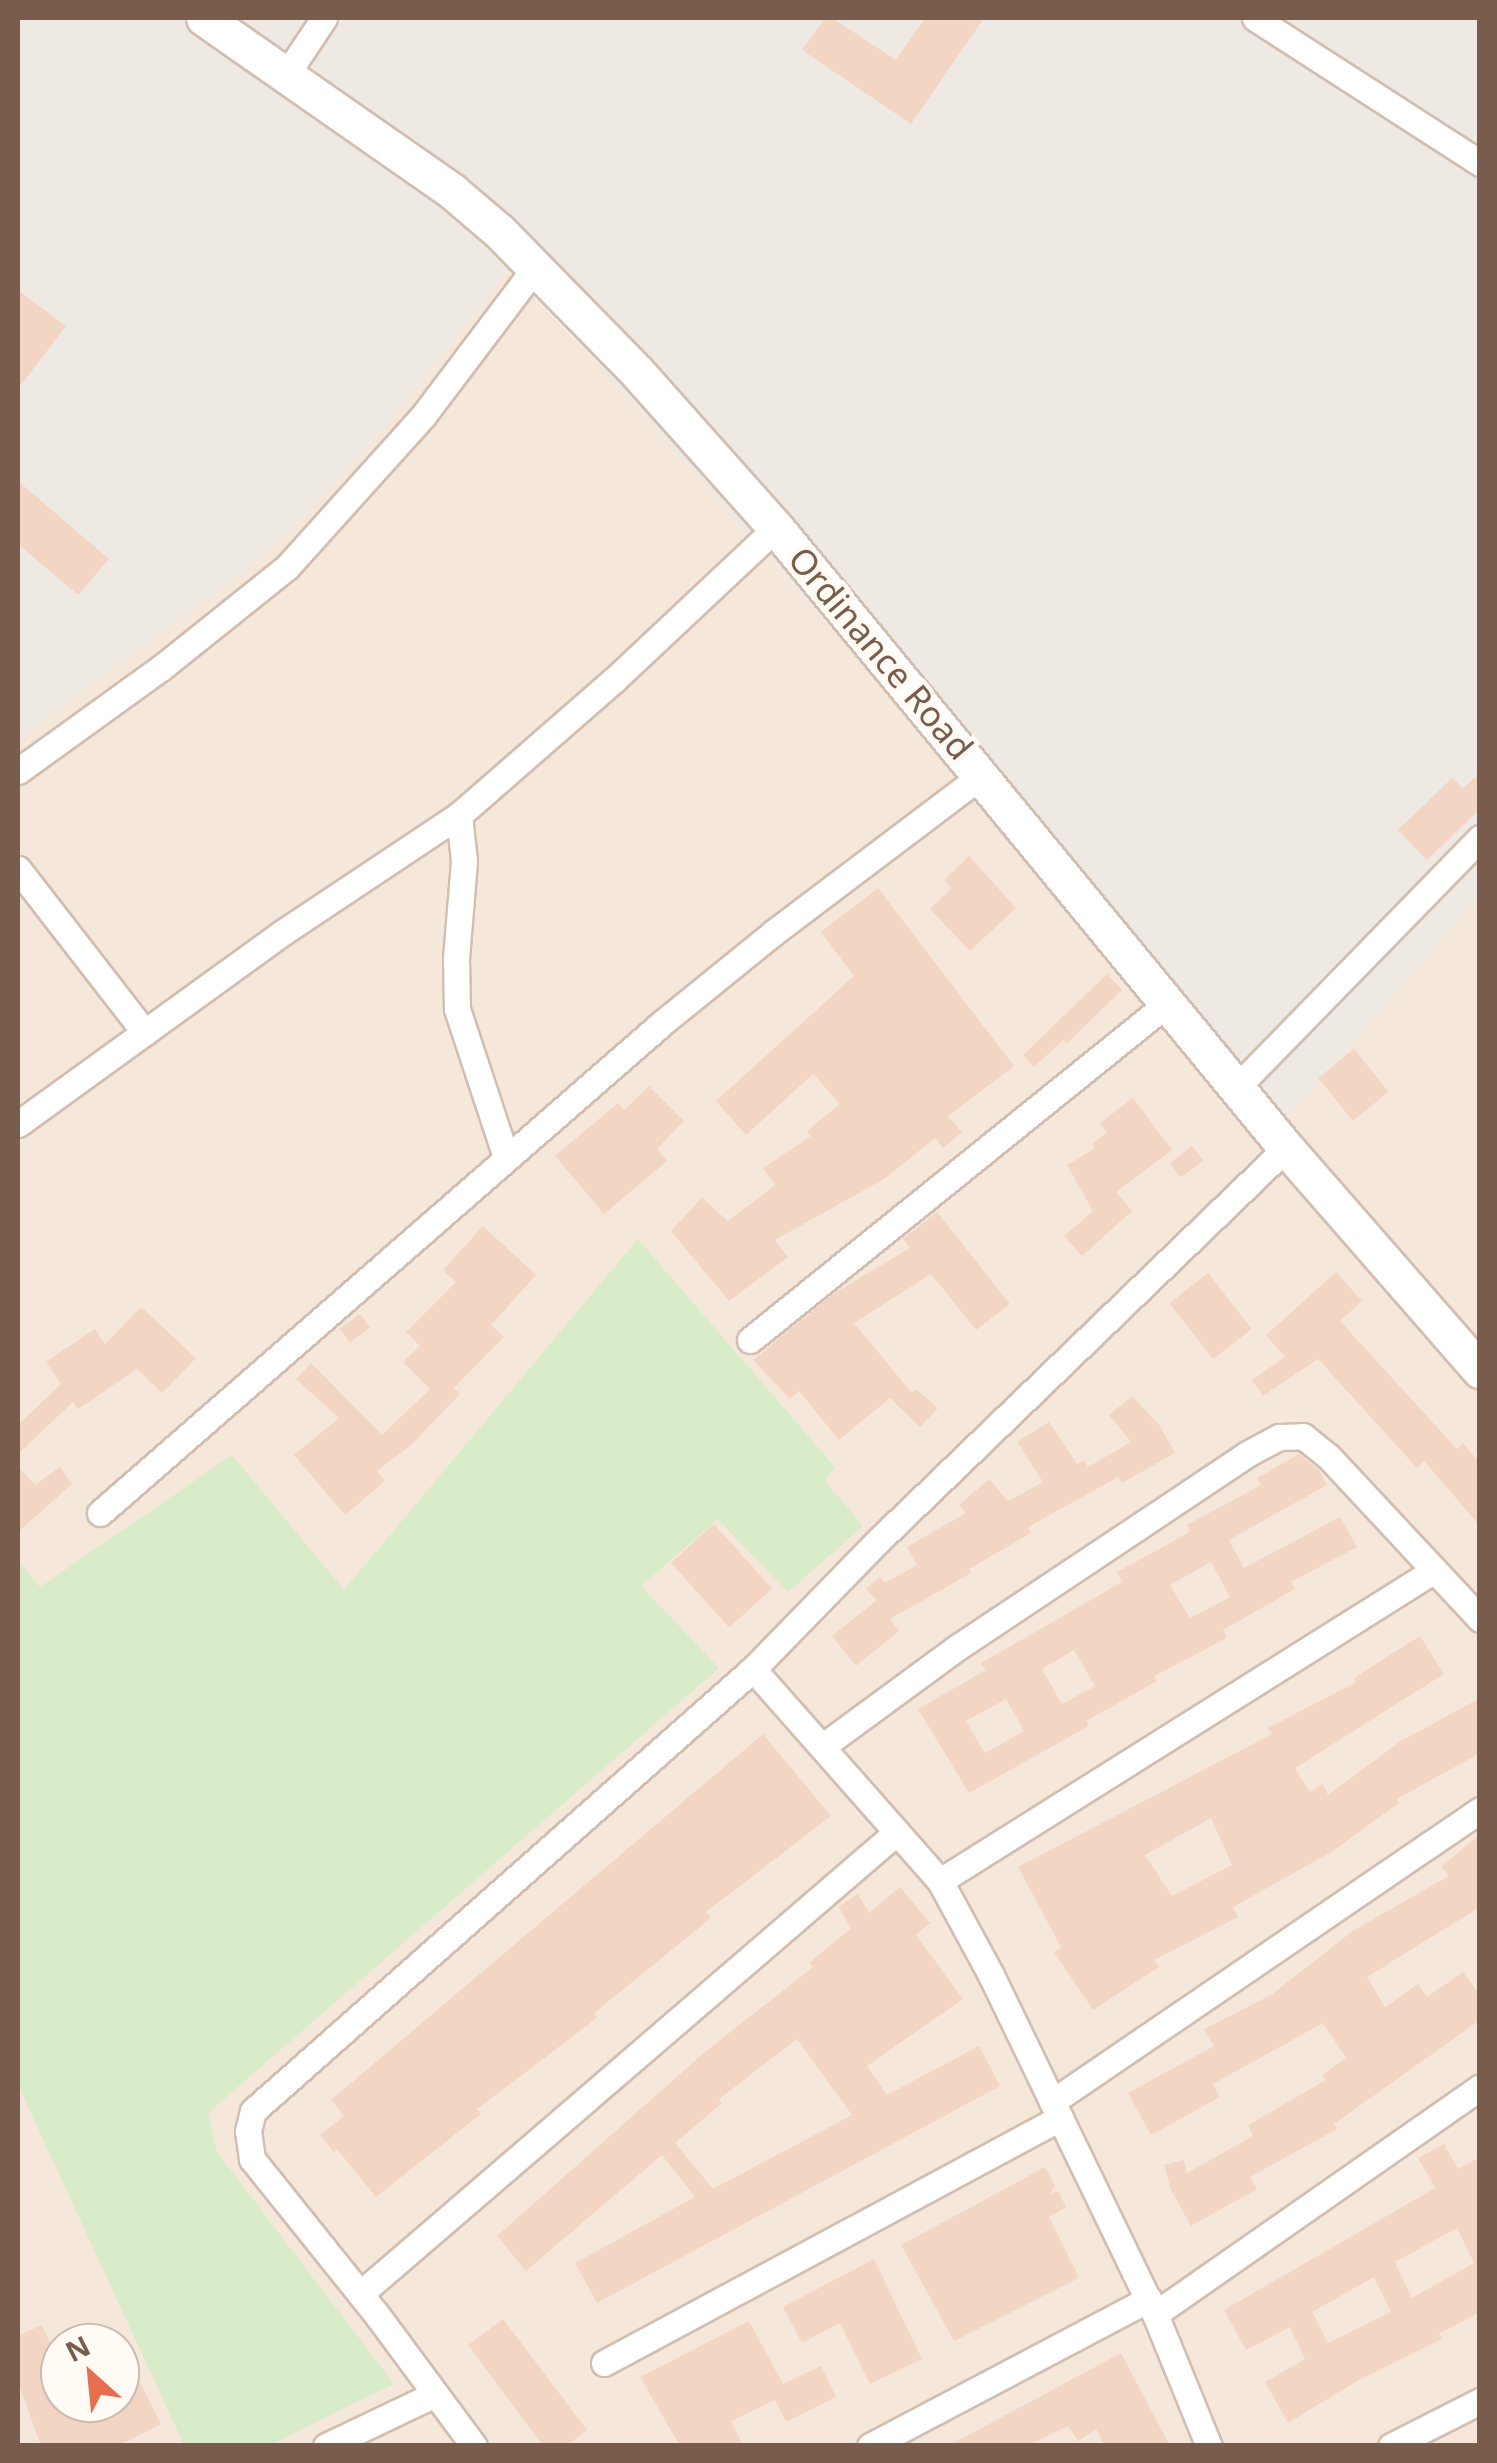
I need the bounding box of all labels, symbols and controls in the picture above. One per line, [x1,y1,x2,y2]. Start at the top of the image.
street label: Ordinance Road [780,538,982,768]
north arrow [40,2323,140,2423]
text: N [59,2326,96,2370]

